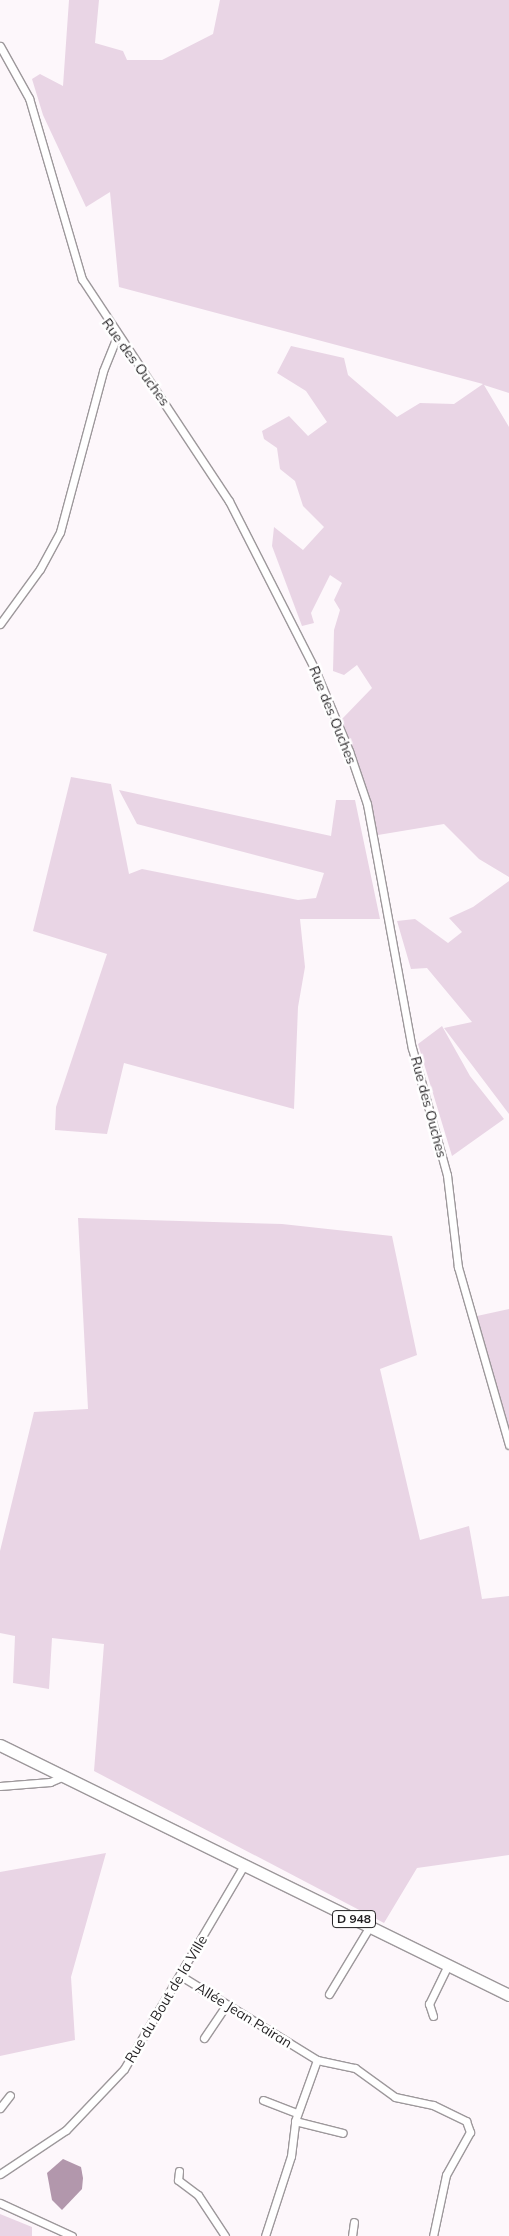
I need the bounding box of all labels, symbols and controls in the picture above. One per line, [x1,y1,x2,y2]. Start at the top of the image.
street label: Rue des Ouches [99,315,173,409]
street label: Rue des Ouches [306,664,360,766]
street label: Rue des Ouches [407,1054,451,1160]
road number: D 948 [332,1910,376,1928]
street label: Rue du Bout de la Ville [121,1932,211,2066]
street label: Allée Jean Pairan [193,1979,295,2051]

